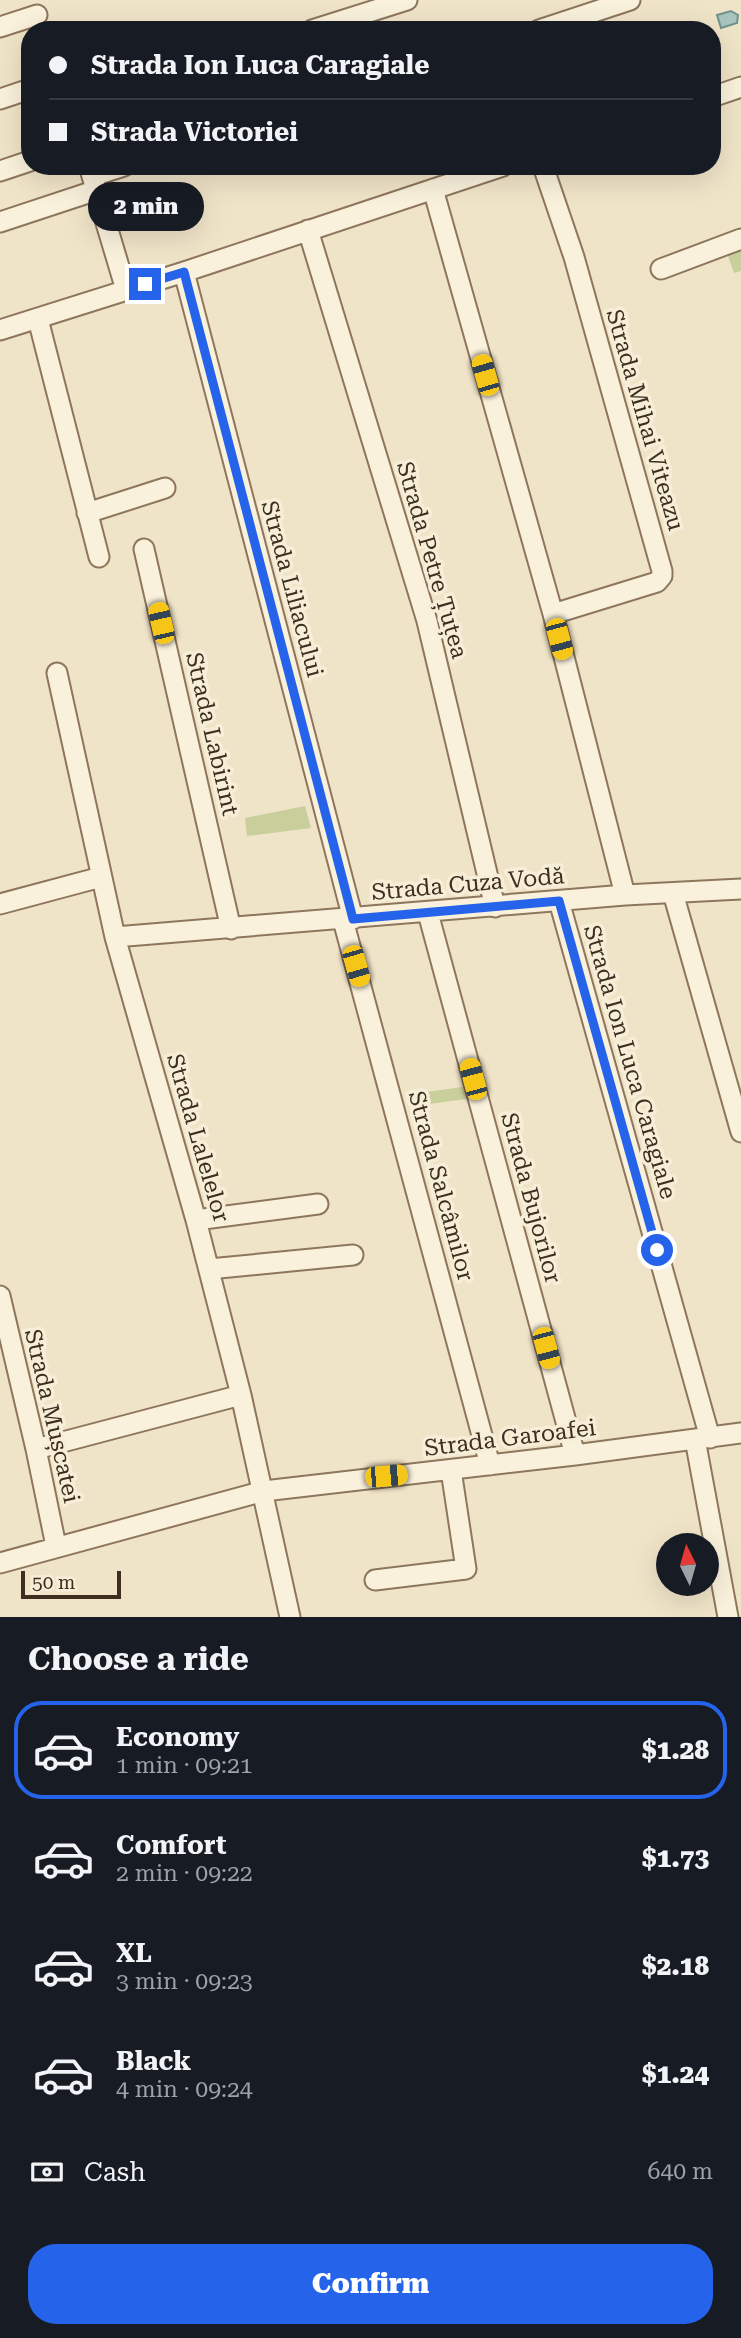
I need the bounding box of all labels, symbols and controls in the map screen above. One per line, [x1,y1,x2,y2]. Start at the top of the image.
text: Strada Ion Luca Caragiale [91,50,429,80]
text: Strada Victoriei [91,117,298,147]
callout: 2 min [87,182,203,232]
text: 2 min [114,193,178,220]
route end [129,268,161,300]
street label: Strada Mihai Viteazu [600,306,690,534]
car [470,352,501,398]
street label: Strada Petre Țuțea [390,458,473,662]
street label: Strada Liliacului [255,498,329,680]
car [147,600,176,646]
car [544,616,575,662]
street label: Strada Labirint [180,650,244,819]
street label: Strada Cuza Vodă [370,862,566,906]
street label: Strada Ion Luca Caragiale [578,922,682,1202]
car [341,943,372,989]
street label: Strada Lalelelor [161,1051,235,1225]
car [458,1056,489,1102]
street label: Strada Salcâmilor [403,1088,479,1284]
street label: Strada Bujorilor [495,1110,567,1286]
route start [641,1234,673,1266]
car [531,1325,562,1371]
street label: Strada Mușcatei [18,1326,85,1506]
street label: Strada Garoafei [423,1414,597,1462]
car [365,1464,408,1488]
north arrow [656,1533,719,1596]
map controls [656,1533,719,1596]
scale bar [21,1568,121,1600]
text: 50 m [32,1571,75,1594]
text: Choose a ride [28,1640,249,1678]
icon: car [32,1719,95,1782]
text: Economy [116,1722,239,1752]
text: $1.28 [642,1735,709,1765]
text: 1 min · 09:21 [116,1752,253,1779]
icon: car [32,1827,95,1890]
text: Comfort [116,1830,226,1860]
text: $1.73 [642,1843,709,1873]
text: 2 min · 09:22 [116,1860,253,1887]
icon: car [32,1935,95,1998]
text: XL [116,1938,152,1968]
text: $2.18 [642,1951,709,1981]
text: 3 min · 09:23 [116,1968,253,1995]
icon: car [32,2043,95,2106]
text: Black [116,2046,191,2076]
text: $1.24 [642,2059,709,2089]
text: 4 min · 09:24 [116,2076,253,2103]
icon: cash [28,2153,66,2191]
text: Cash [84,2157,146,2187]
text: 640 m [648,2158,713,2185]
button: Confirm [28,2244,713,2324]

